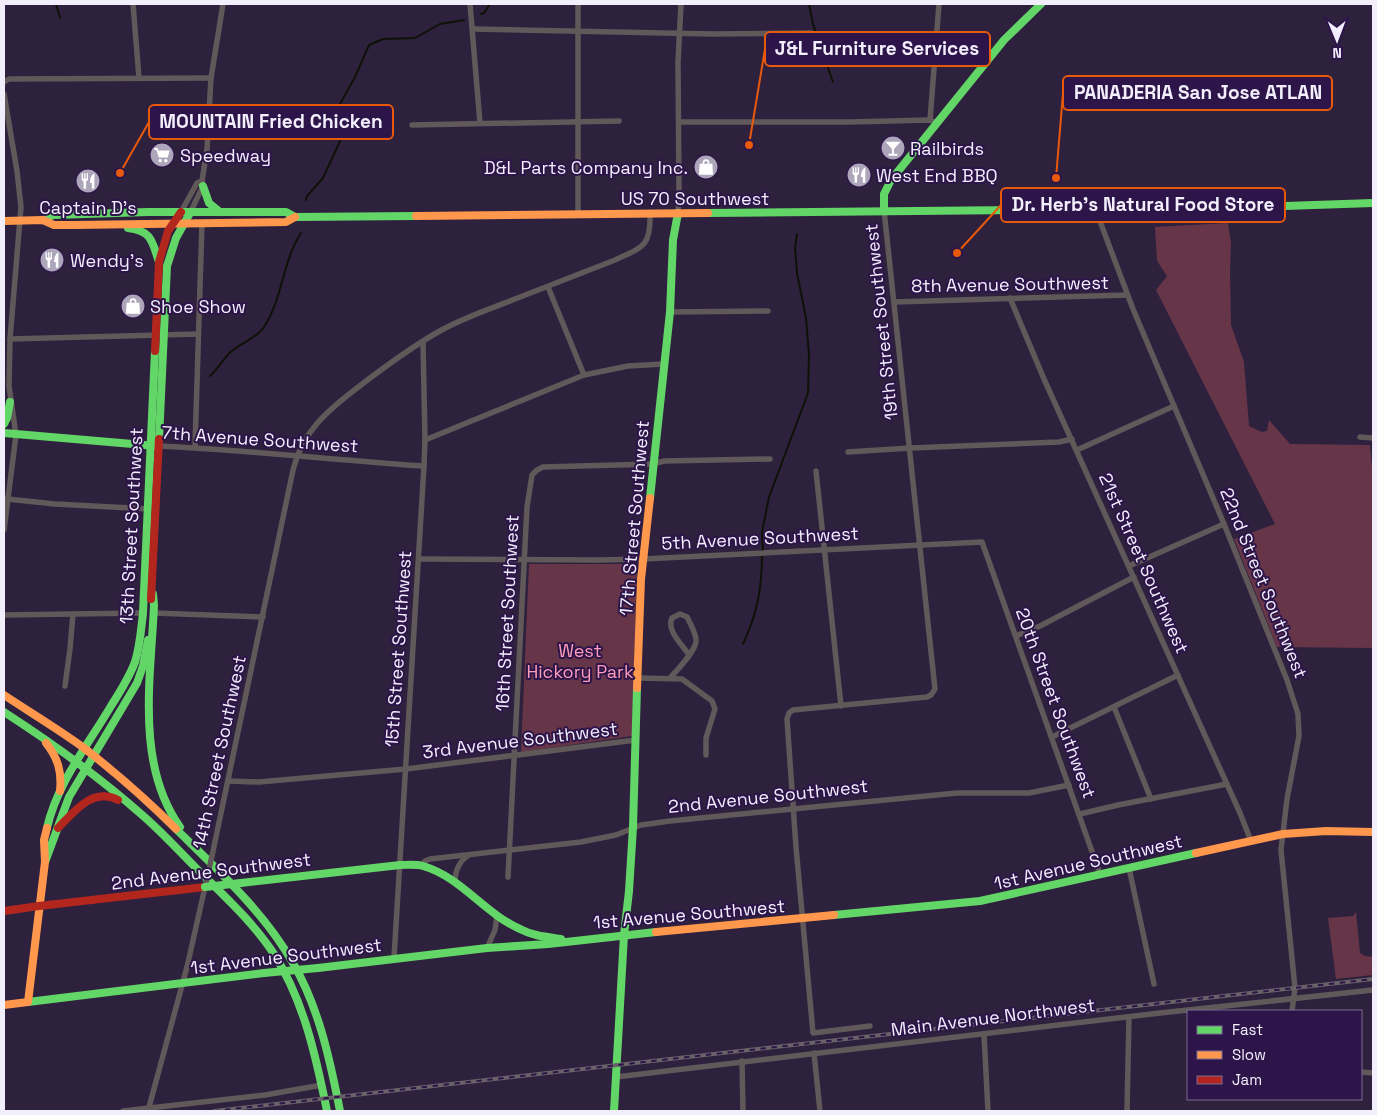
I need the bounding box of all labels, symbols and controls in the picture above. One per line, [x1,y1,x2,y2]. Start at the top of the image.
north arrow [1312,15,1362,65]
callout: J&L Furniture Services [765,32,990,66]
text: J&L Furniture Services [775,36,979,61]
text: N [1332,44,1342,62]
callout: PANADERIA San Jose ATLAN [1063,76,1332,110]
text: PANADERIA San Jose ATLAN [1074,80,1322,105]
callout: MOUNTAIN Fried Chicken [149,105,393,139]
text: MOUNTAIN Fried Chicken [159,109,383,134]
bar icon: Railbirds [880,135,906,161]
place label: Railbirds [910,137,984,160]
supermarket icon: Speedway [149,142,175,168]
place label: Speedway [180,144,271,167]
shop icon: D&L Parts Company Inc. [693,154,719,180]
place label: D&L Parts Company Inc. [484,156,688,179]
restaurant icon: West End BBQ [846,162,872,188]
place label: West End BBQ [876,164,998,187]
restaurant icon: Captain D's [75,168,101,194]
street label: US 70 Southwest [621,187,769,210]
callout: Dr. Herb's Natural Food Store [1001,188,1285,222]
text: Dr. Herb's Natural Food Store [1012,192,1274,217]
place label: Captain D's [39,196,137,219]
street label: 19th Street Southwest [859,223,903,421]
restaurant icon: Wendy's [39,247,65,273]
place label: Wendy's [70,249,144,272]
street label: 8th Avenue Southwest [911,271,1109,297]
shop icon: Shoe Show [120,293,146,319]
place label: Shoe Show [150,295,246,318]
street label: 17th Street Southwest [614,419,654,617]
street label: 7th Avenue Southwest [161,421,359,457]
street label: 13th Street Southwest [114,427,148,625]
street label: 21st Street Southwest [1094,469,1194,657]
street label: 22nd Street Southwest [1215,484,1313,682]
street label: 16th Street Southwest [490,514,524,712]
street label: 5th Avenue Southwest [661,521,859,555]
street label: 15th Street Southwest [380,550,416,748]
street label: 20th Street Southwest [1011,605,1101,801]
park label: West Hickory Park [526,639,634,683]
street label: 14th Street Southwest [187,653,251,851]
street label: 3rd Avenue Southwest [421,717,619,763]
street label: 2nd Avenue Southwest [667,774,869,818]
street label: 1st Avenue Southwest [992,829,1184,895]
street label: 2nd Avenue Southwest [110,847,312,895]
street label: 1st Avenue Southwest [592,894,786,934]
street label: 1st Avenue Southwest [189,933,383,979]
street label: Main Avenue Northwest [890,993,1096,1041]
legend [1187,1010,1362,1100]
text: Fast [1232,1020,1263,1039]
text: Slow [1232,1045,1266,1064]
text: Jam [1232,1070,1262,1089]

